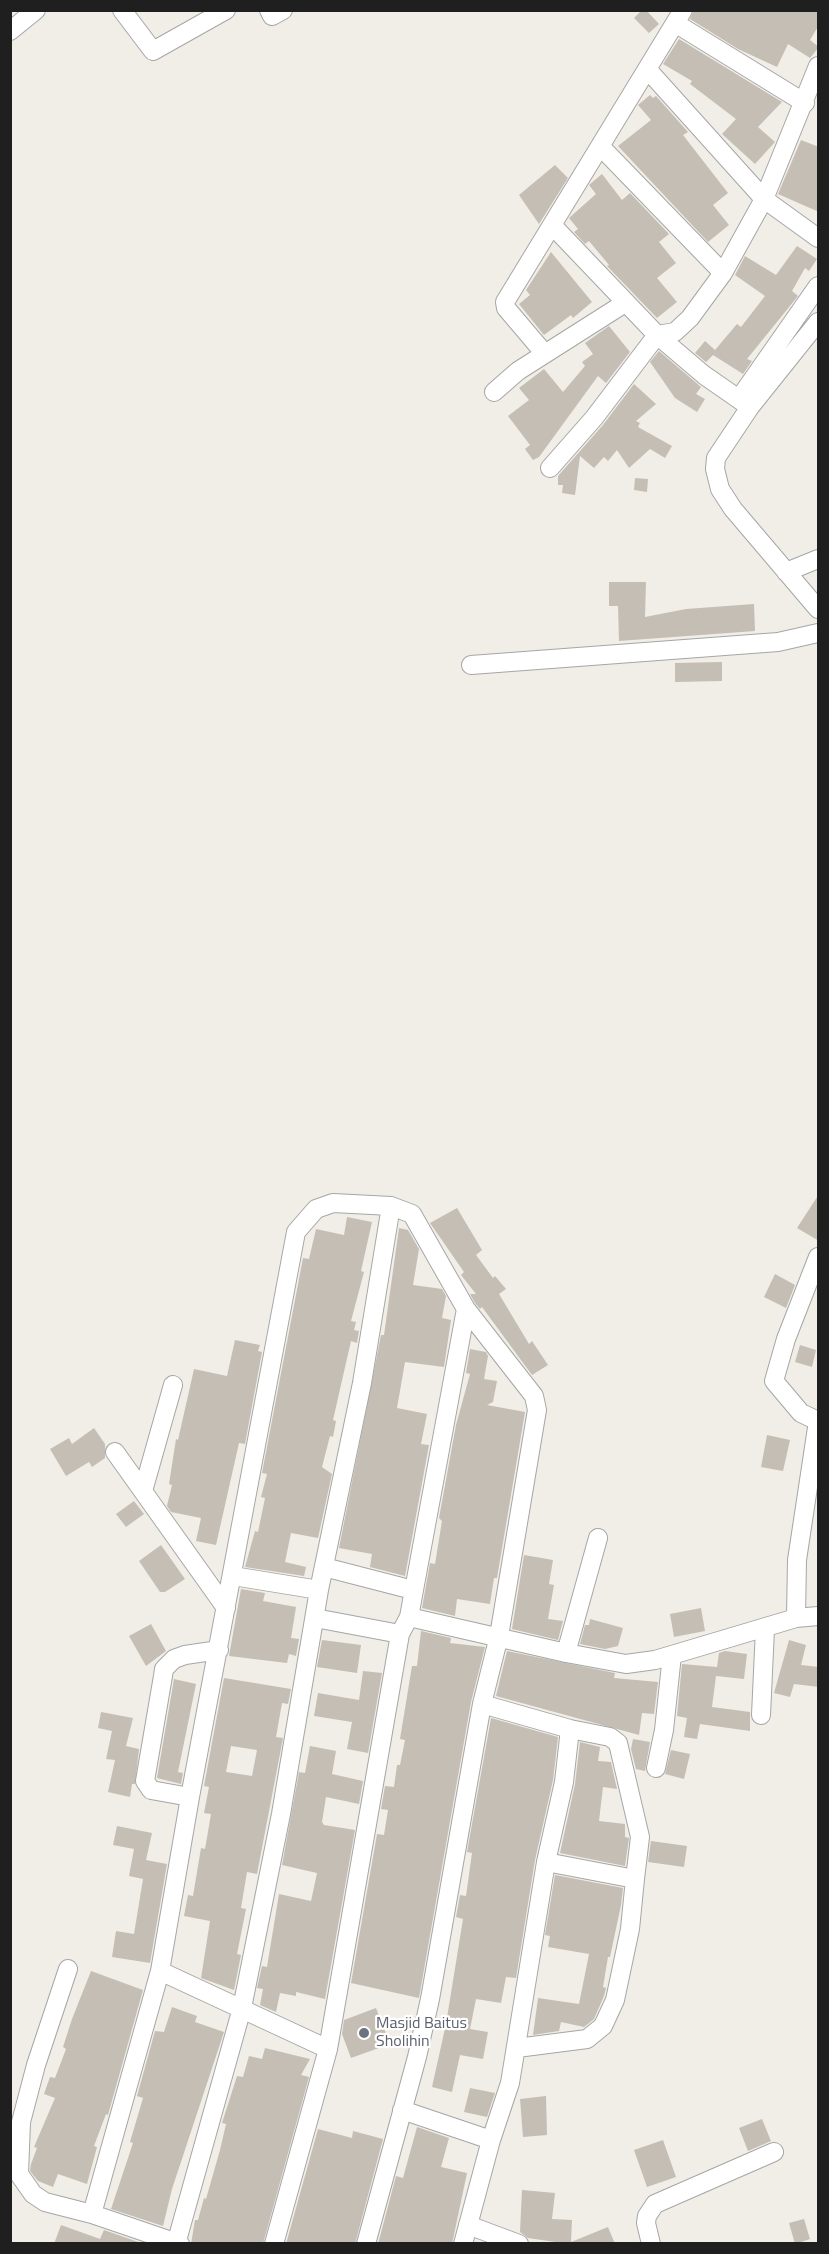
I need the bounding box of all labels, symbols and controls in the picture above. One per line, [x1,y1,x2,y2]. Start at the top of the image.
place label: Masjid Baitus Sholihin [376,2014,467,2052]
marker: Masjid Baitus Sholihin [357,2026,371,2040]

